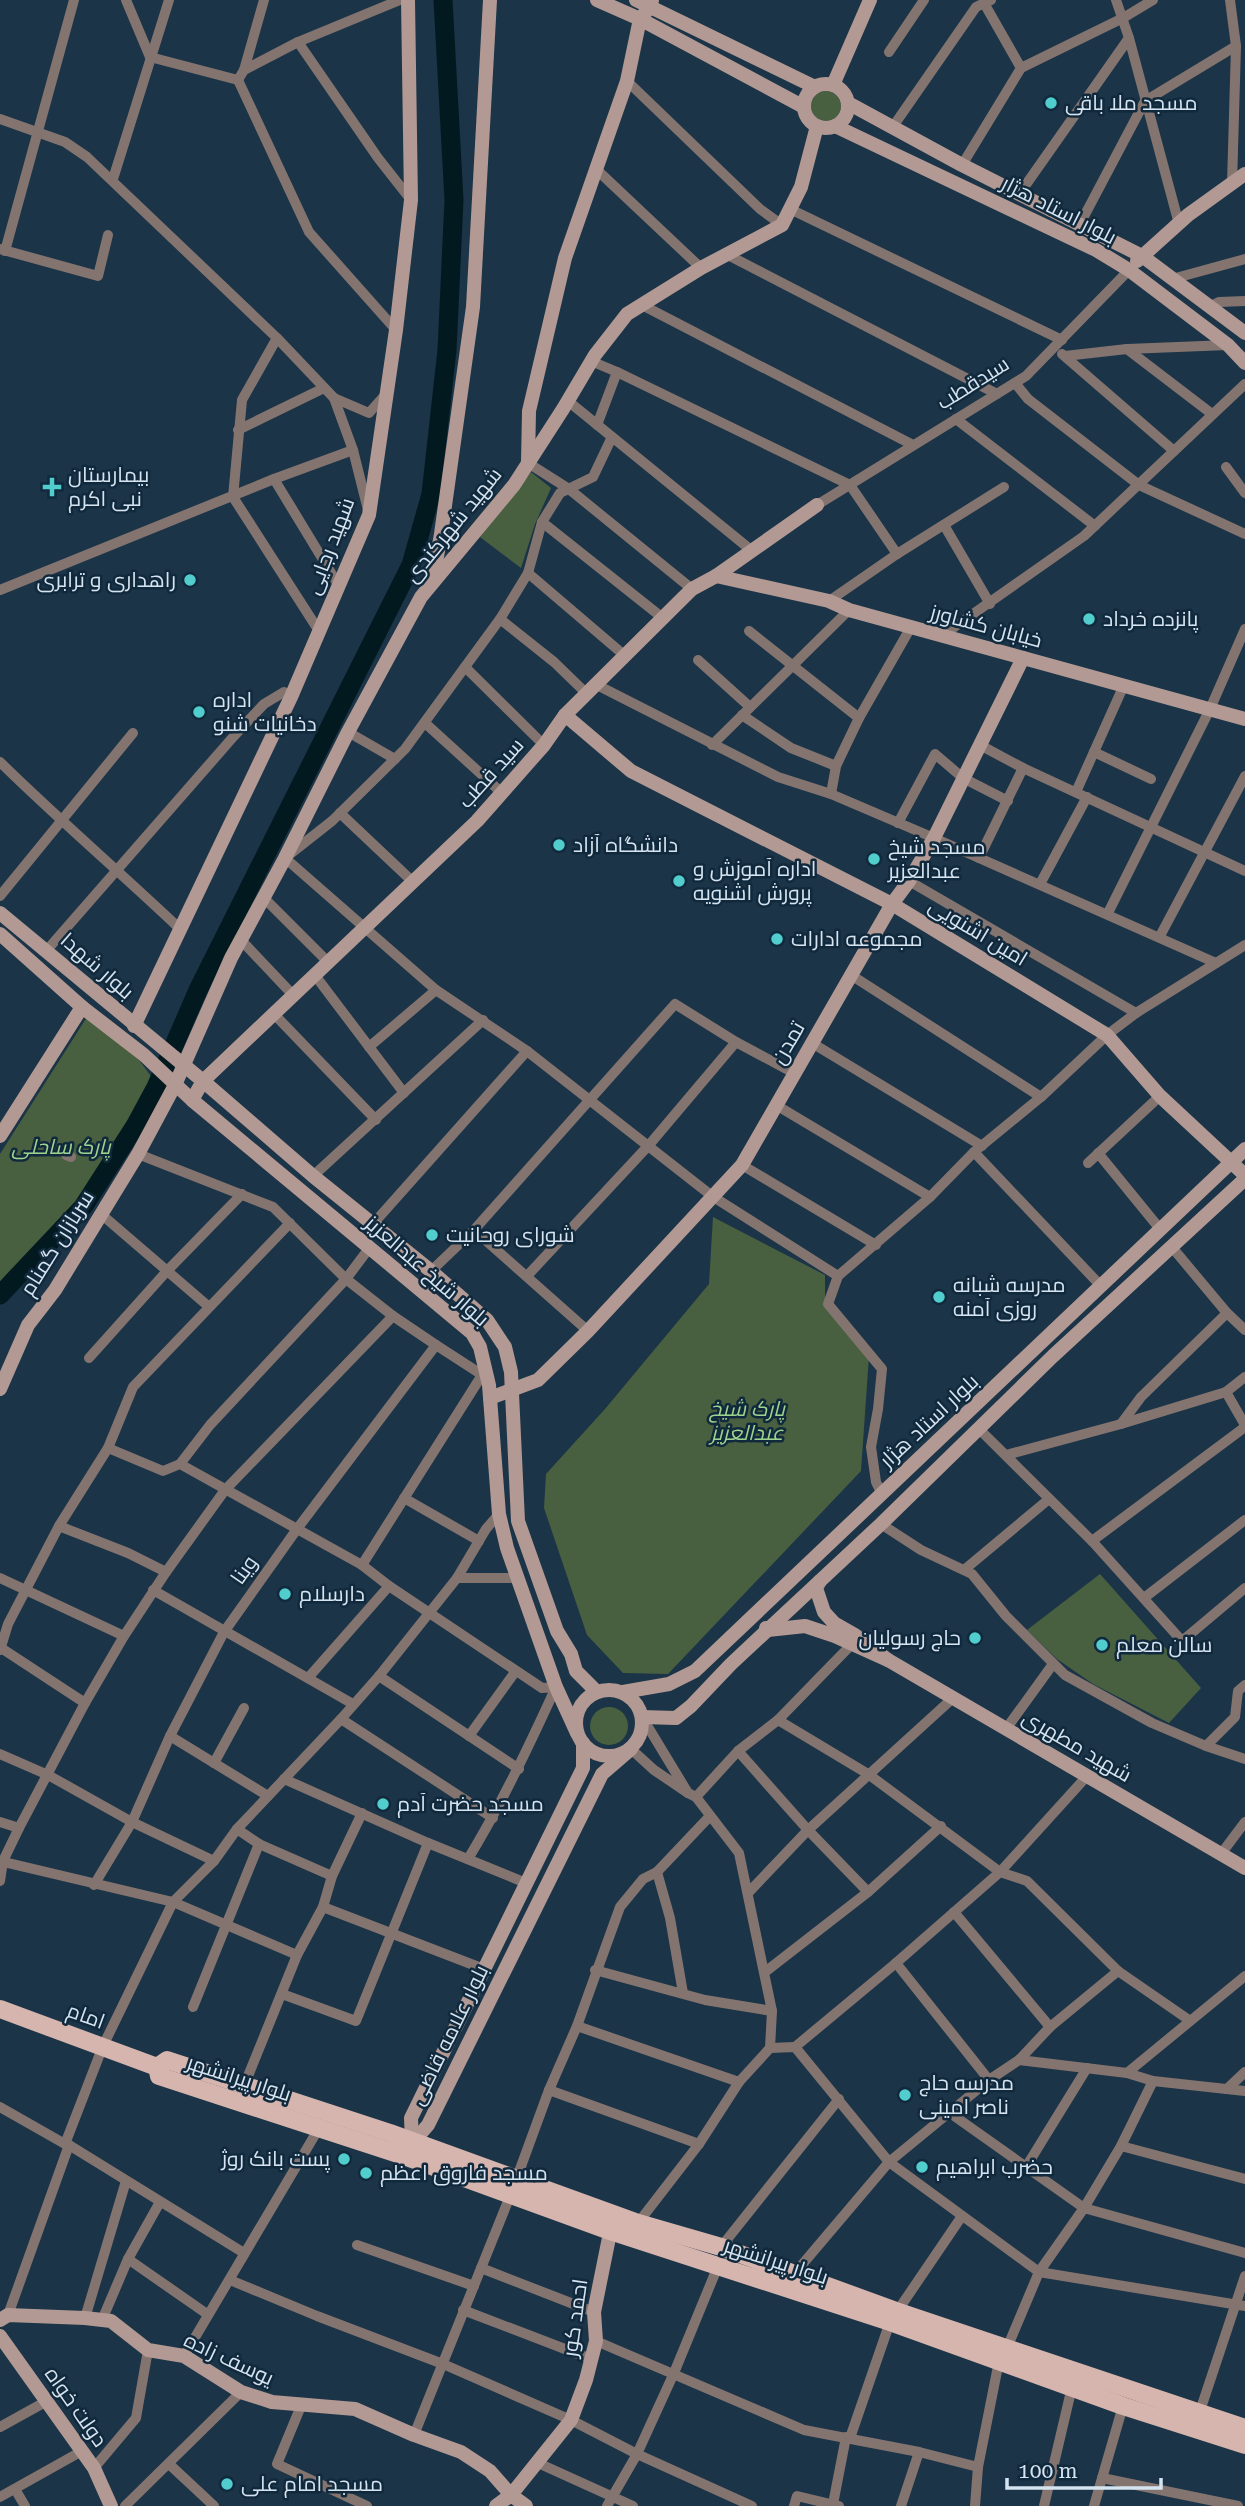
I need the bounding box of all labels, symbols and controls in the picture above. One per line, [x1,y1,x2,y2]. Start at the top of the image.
place label: مسجد ملا باقی [1065,91,1198,116]
marker: مسجد ملا باقی [1043,95,1059,111]
street label: بلوار استاد هژار [997,170,1120,249]
street label: سیدقطب [933,352,1013,414]
place label: بیمارستان نبی اکرم [68,463,149,513]
street label: شهید شهرکندی [399,463,507,588]
marker: بیمارستان نبی اکرم [42,477,62,497]
street label: شهید رجایی [301,494,360,598]
place label: راهداری و ترابری [37,568,176,593]
marker: راهداری و ترابری [182,572,198,588]
street label: خیابان کشاورز [926,599,1045,653]
place label: پانزده خرداد [1103,607,1199,633]
marker: پانزده خرداد [1081,611,1097,627]
place label: اداره دخانیات شنو [213,688,317,736]
marker: اداره دخانیات شنو [191,704,207,720]
street label: سید قطب [453,733,529,813]
place label: دانشگاه آزاد [573,833,678,857]
place label: مسجد شیخ عبدالعزیر [887,835,985,883]
marker: دانشگاه آزاد [551,837,567,853]
marker: مسجد شیخ عبدالعزیر [866,851,882,867]
place label: اداره آموزش و پرورش اشنویه [693,857,817,907]
marker: اداره آموزش و پرورش اشنویه [671,873,687,889]
street label: امین اشنویی [924,893,1032,972]
place label: مجموعه ادارات [791,927,923,951]
street label: بلوار شهدا [55,928,138,1005]
marker: مجموعه ادارات [769,931,785,947]
street label: تمدن [766,1017,811,1069]
park label: پارک ساحلی [11,1135,112,1161]
street label: سربازان گمنام [15,1186,101,1301]
street label: بلوار شیخ عبدالعزیز [358,1210,494,1333]
place label: شورای روحانیت [446,1223,575,1248]
marker: شورای روحانیت [424,1227,440,1243]
place label: مدرسه شبانه روزی آمنه [953,1273,1066,1322]
marker: مدرسه شبانه روزی آمنه [931,1289,947,1305]
street label: بلوار استاد هژار [874,1369,983,1473]
park label: پارک شیخ عبدالعزیز [708,1397,786,1445]
street label: وینا [226,1551,262,1589]
place label: دارسلام [299,1582,365,1608]
marker: دارسلام [277,1586,293,1602]
place label: حاج رسولیان [858,1626,961,1652]
marker: حاج رسولیان [967,1630,983,1646]
place label: سالن معلم [1116,1633,1212,1659]
marker: سالن معلم [1094,1637,1110,1653]
street label: شهید مطهری [1018,1705,1136,1788]
place label: مسجد حضرت آدم [397,1792,544,1818]
marker: مسجد حضرت آدم [375,1796,391,1812]
street label: بلوار علامه قاضی [405,1961,494,2109]
street label: امام [63,1998,108,2036]
street label: بلوار پیرانشهر [182,2050,294,2108]
place label: مدرسه حاج ناصر امینی [919,2071,1014,2120]
marker: مدرسه حاج ناصر امینی [897,2087,913,2103]
place label: پست بانک روژ [220,2147,330,2173]
marker: پست بانک روژ [336,2151,352,2167]
place label: حضرب ابراهیم [936,2155,1053,2181]
marker: حضرب ابراهیم [914,2159,930,2175]
place label: مسجد فاروق اعظم [380,2161,548,2187]
marker: مسجد فاروق اعظم [358,2165,374,2181]
street label: بلوار پیرانشهر [719,2233,831,2291]
street label: احمد کور [557,2277,592,2360]
street label: یوسف زاده [180,2328,278,2390]
street label: دولت خواه [40,2363,112,2451]
scale bar [1007,2446,1161,2490]
text: 100 m [1018,2459,1078,2483]
place label: مسجد امام علی [241,2472,383,2498]
marker: مسجد امام علی [219,2476,235,2492]

